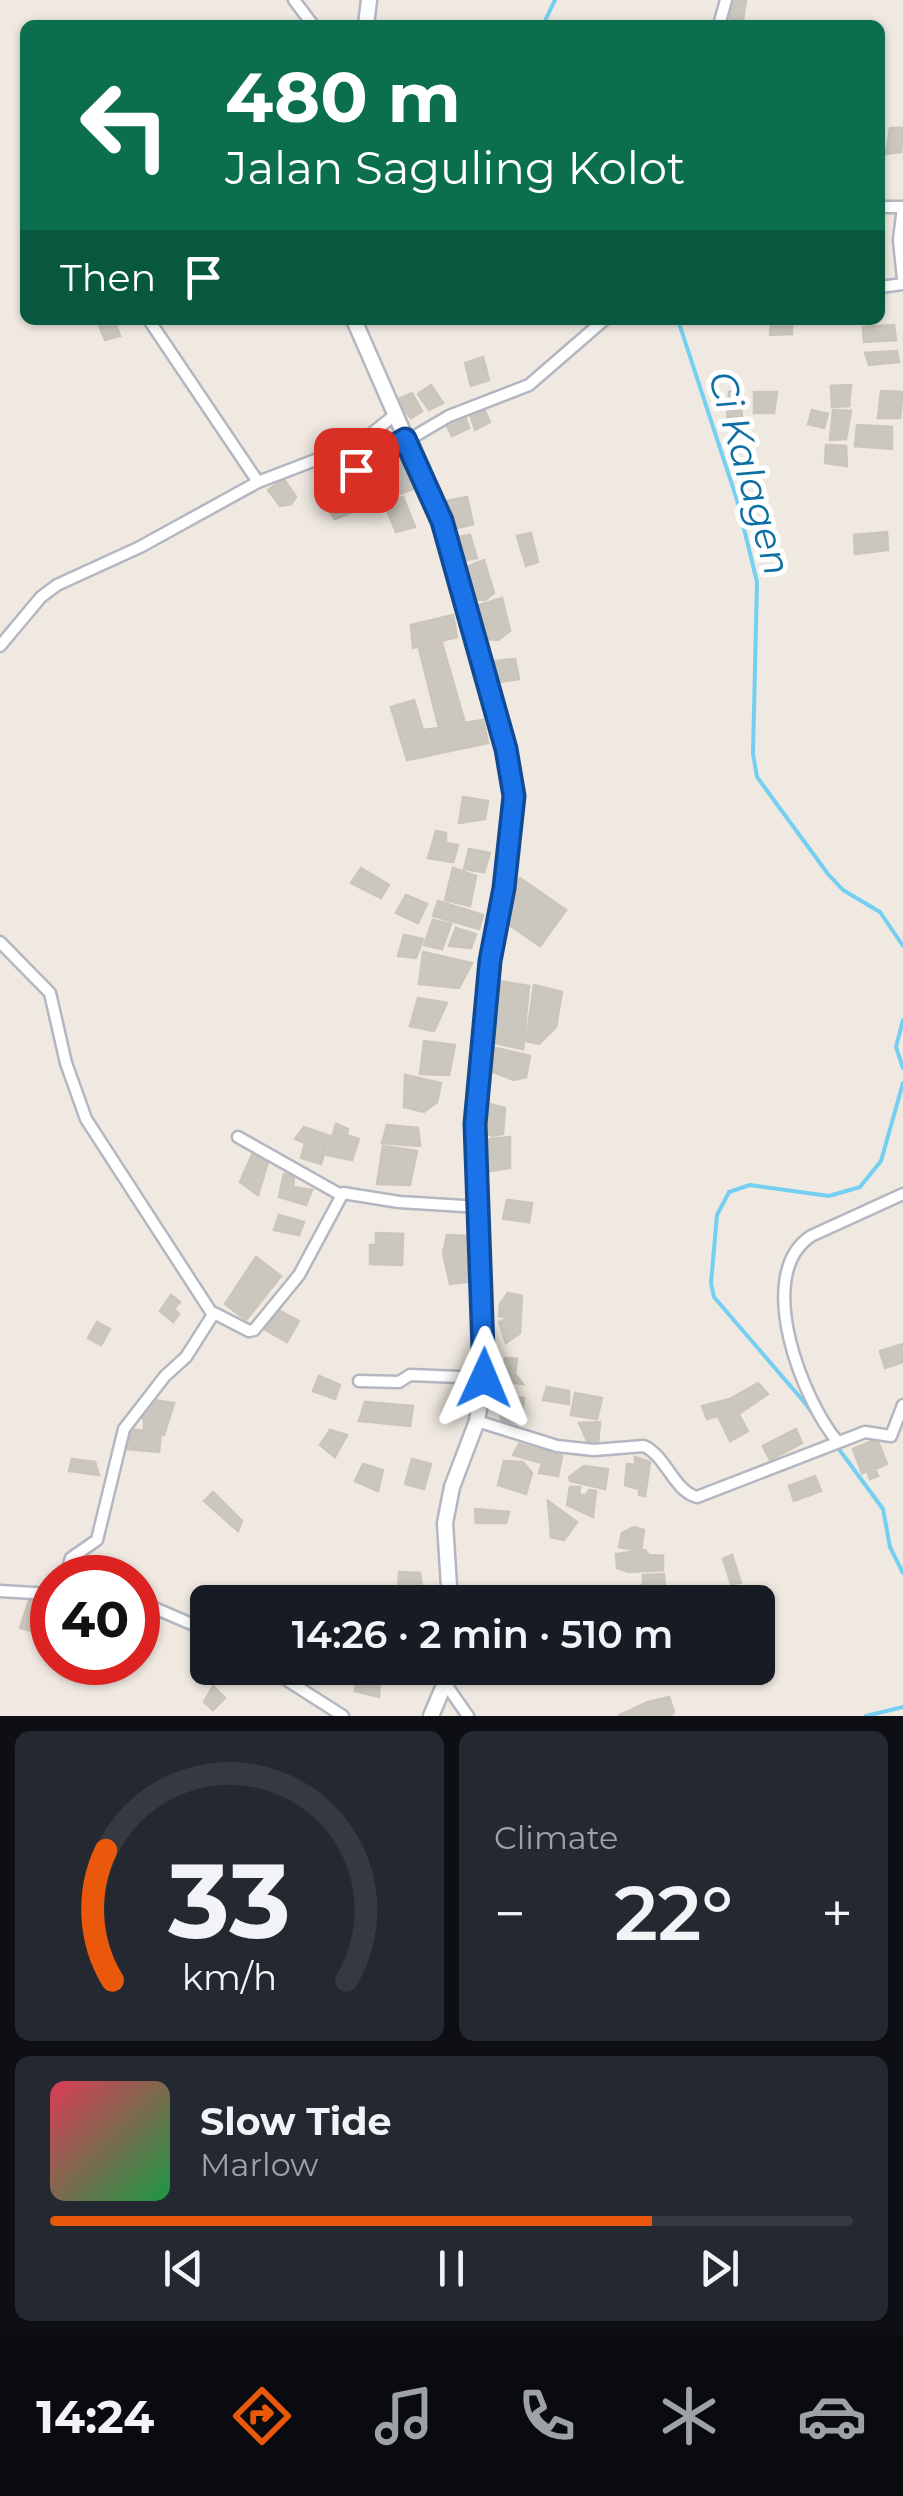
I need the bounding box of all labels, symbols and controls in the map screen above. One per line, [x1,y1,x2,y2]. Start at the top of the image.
text: 480 m [225,54,461,140]
icon: left [60,60,190,190]
text: Jalan Saguling Kolot [225,140,685,195]
icon: arrive [176,250,231,305]
text: Then [60,254,156,301]
water label: Ci Kalagen [698,366,802,580]
pin [314,428,399,513]
icon: arrive [329,443,384,498]
position arrow [432,1326,536,1430]
speed limit sign: 40 [30,1555,160,1685]
text: 14:26 · 2 min · 510 m [292,1611,673,1658]
text: Climate [494,1818,618,1857]
text: 33 [167,1837,291,1964]
text: 22° [614,1867,733,1959]
text: − [494,1880,526,1947]
text: + [821,1880,853,1947]
text: km/h [182,1955,277,1999]
text: Slow Tide [200,2098,392,2145]
text: Marlow [200,2145,318,2184]
icon: previous [156,2241,211,2296]
icon: pause [424,2241,479,2296]
icon: next [692,2241,747,2296]
icon: directions [227,2381,297,2451]
icon: music [369,2381,439,2451]
icon: phone [512,2381,582,2451]
icon: climate [654,2381,724,2451]
icon: car [797,2381,867,2451]
text: 14:24 [36,2389,154,2444]

